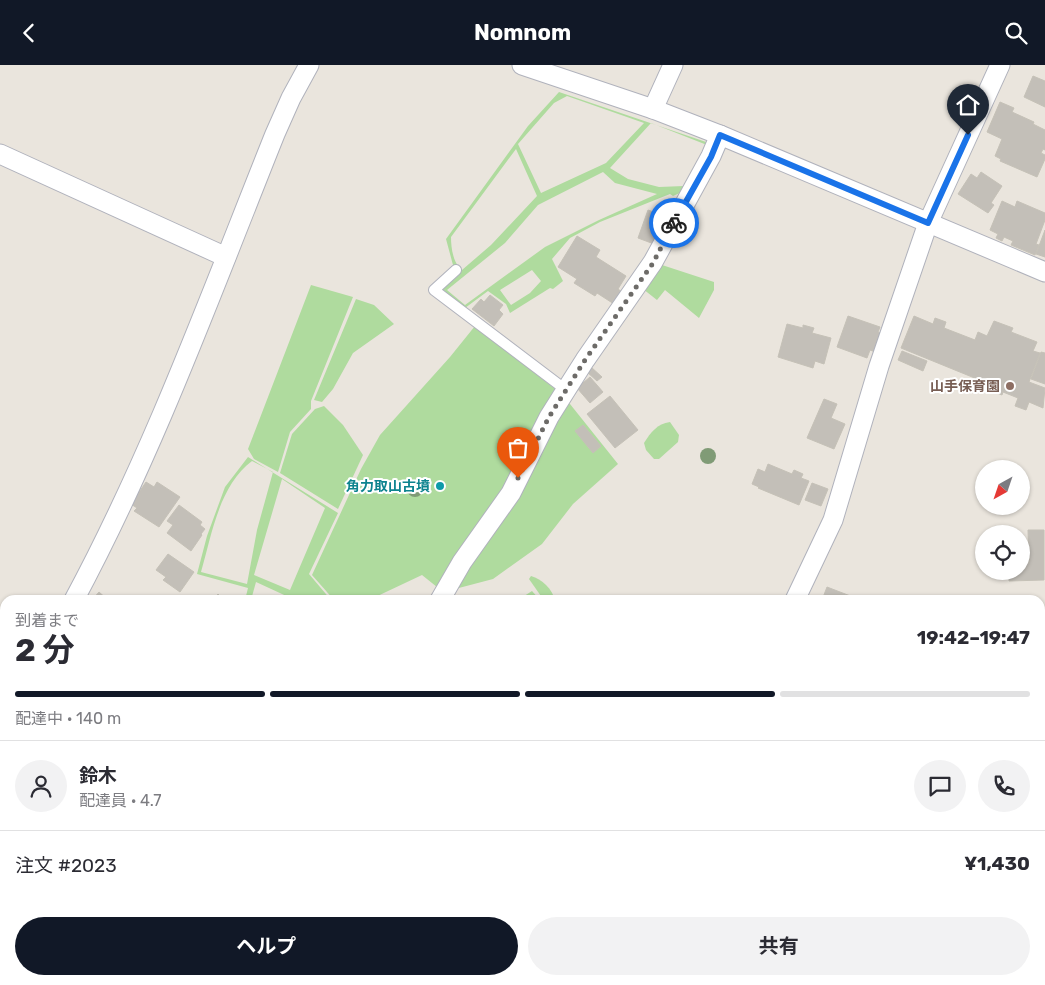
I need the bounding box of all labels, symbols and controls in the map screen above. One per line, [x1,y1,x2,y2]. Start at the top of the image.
icon: back [15,19,43,47]
text: Nomnom [474,19,571,46]
icon: search [1002,19,1030,47]
pin [947,84,989,135]
icon: home [954,91,982,119]
courier [649,198,699,248]
icon: bike [660,209,688,237]
place label: 山手保育園 [930,378,1000,395]
marker: 山手保育園 [1004,380,1016,392]
pin [497,427,539,478]
icon: bag [504,434,532,462]
north arrow [975,460,1030,515]
map controls [975,460,1030,580]
place label: 角力取山古墳 [346,478,430,495]
marker: 角力取山古墳 [434,480,446,492]
button: locate [975,525,1030,580]
text: 到着まで [15,611,79,630]
text: 19:42–19:47 [917,626,1030,649]
text: 2 分 [15,631,75,669]
text: 配達中 · 140 m [15,709,121,728]
button: person [15,760,67,812]
button: chat [914,760,966,812]
button: phone [978,760,1030,812]
text: 鈴木 [79,764,117,787]
text: 配達員 · 4.7 [79,791,162,810]
text: ¥1,430 [964,852,1030,875]
text: 注文 #2023 [15,854,117,877]
button: ヘルプ [15,917,518,975]
button: 共有 [528,917,1030,975]

